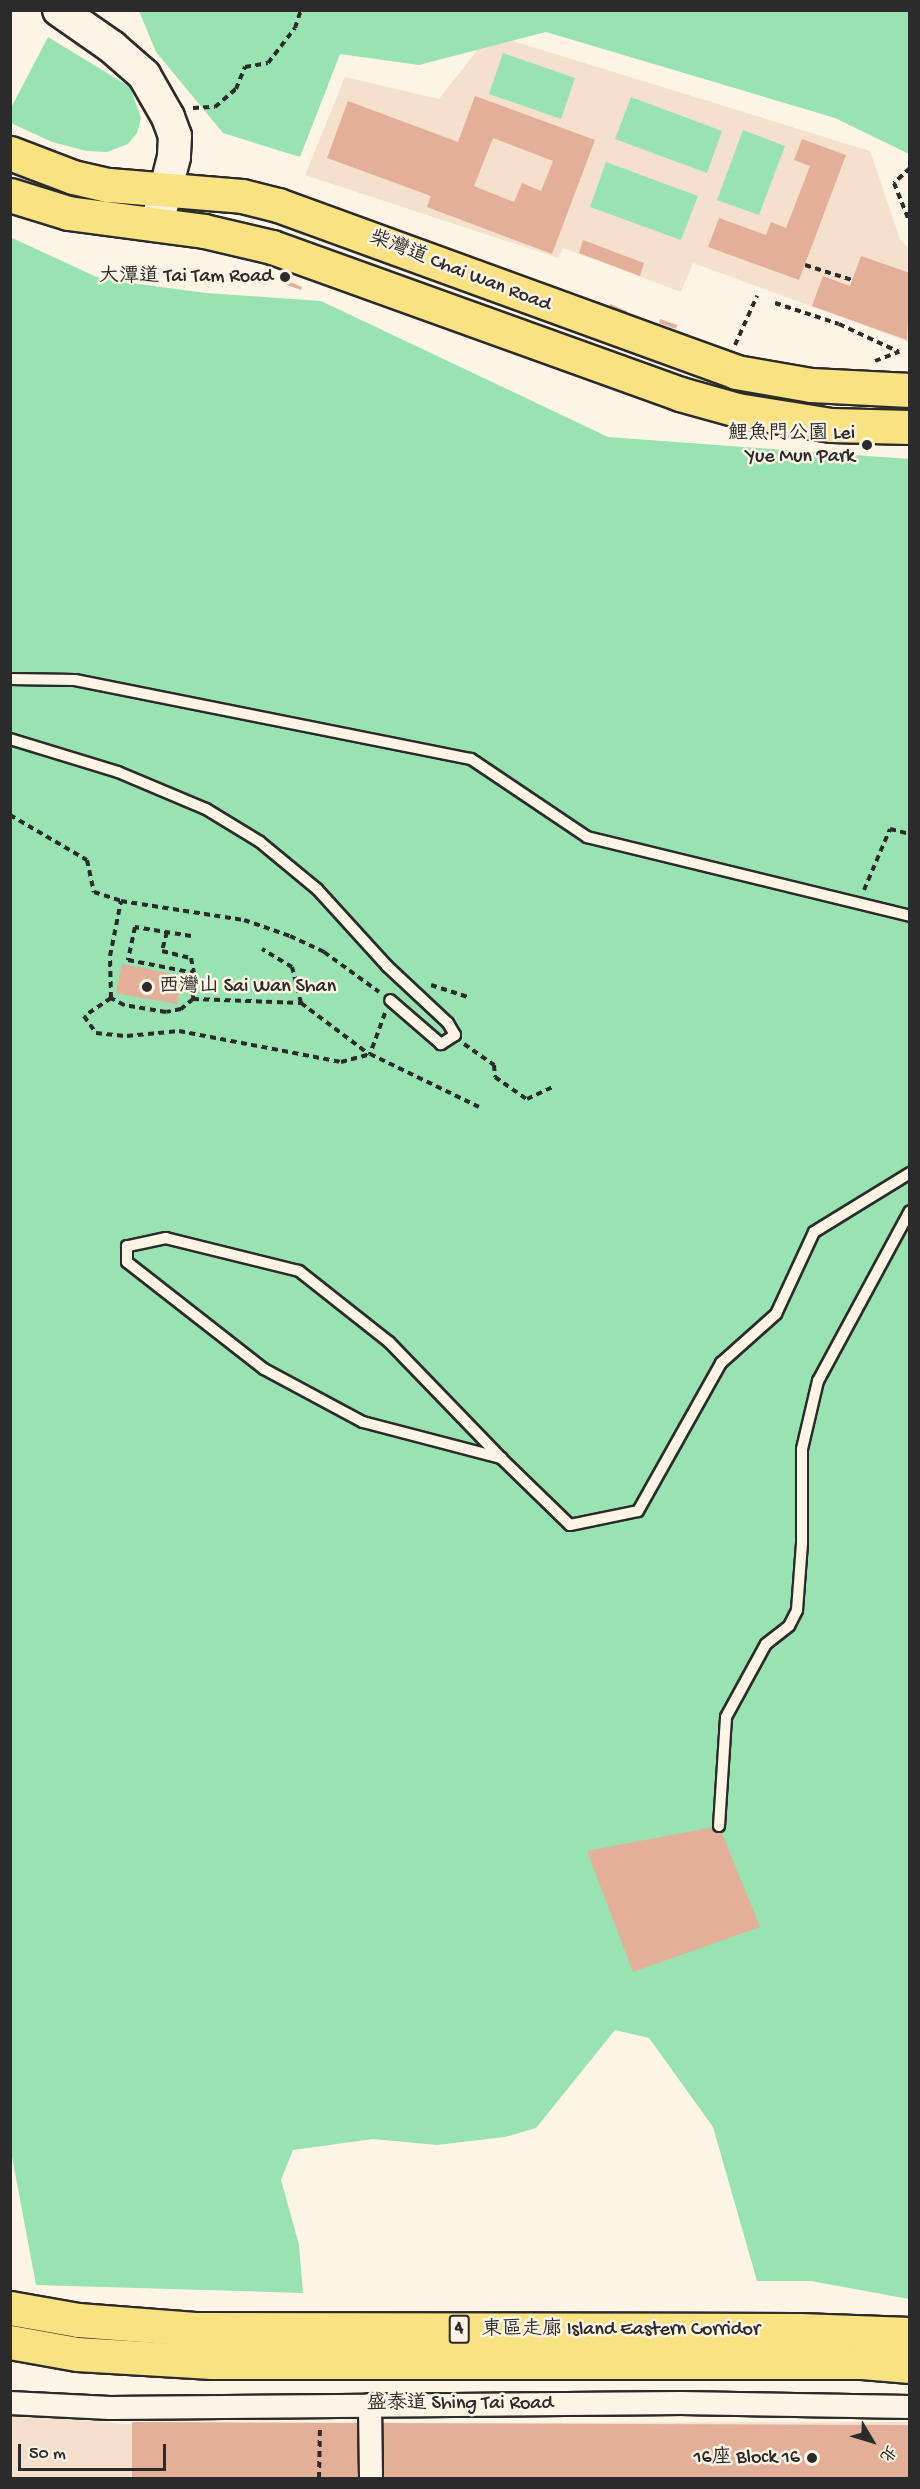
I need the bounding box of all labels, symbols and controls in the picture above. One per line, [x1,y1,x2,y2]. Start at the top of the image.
street label: 柴灣道 Chai Wan Road [366,226,554,318]
place label: 大潭道 Tai Tam Road [99,265,273,289]
marker: 大潭道 Tai Tam Road [278,270,292,284]
place label: 鯉魚門公園 Lei Yue Mun Park [728,422,855,469]
marker: 鯉魚門公園 Lei Yue Mun Park [860,438,874,452]
place label: 西灣山 Sai Wan Shan [159,975,336,999]
marker: 西灣山 Sai Wan Shan [140,980,154,994]
road number: 4 [448,2314,470,2344]
street label: 東區走廊 Island Eastern Corridor [482,2318,760,2342]
street label: 盛泰道 Shing Tai Road [367,2392,553,2416]
north arrow [842,2411,902,2471]
scale bar [21,2432,170,2470]
text: 北 [874,2440,899,2465]
text: 50 m [29,2444,66,2465]
place label: 16座 Block 16 [693,2446,800,2470]
marker: 16座 Block 16 [805,2451,819,2465]

